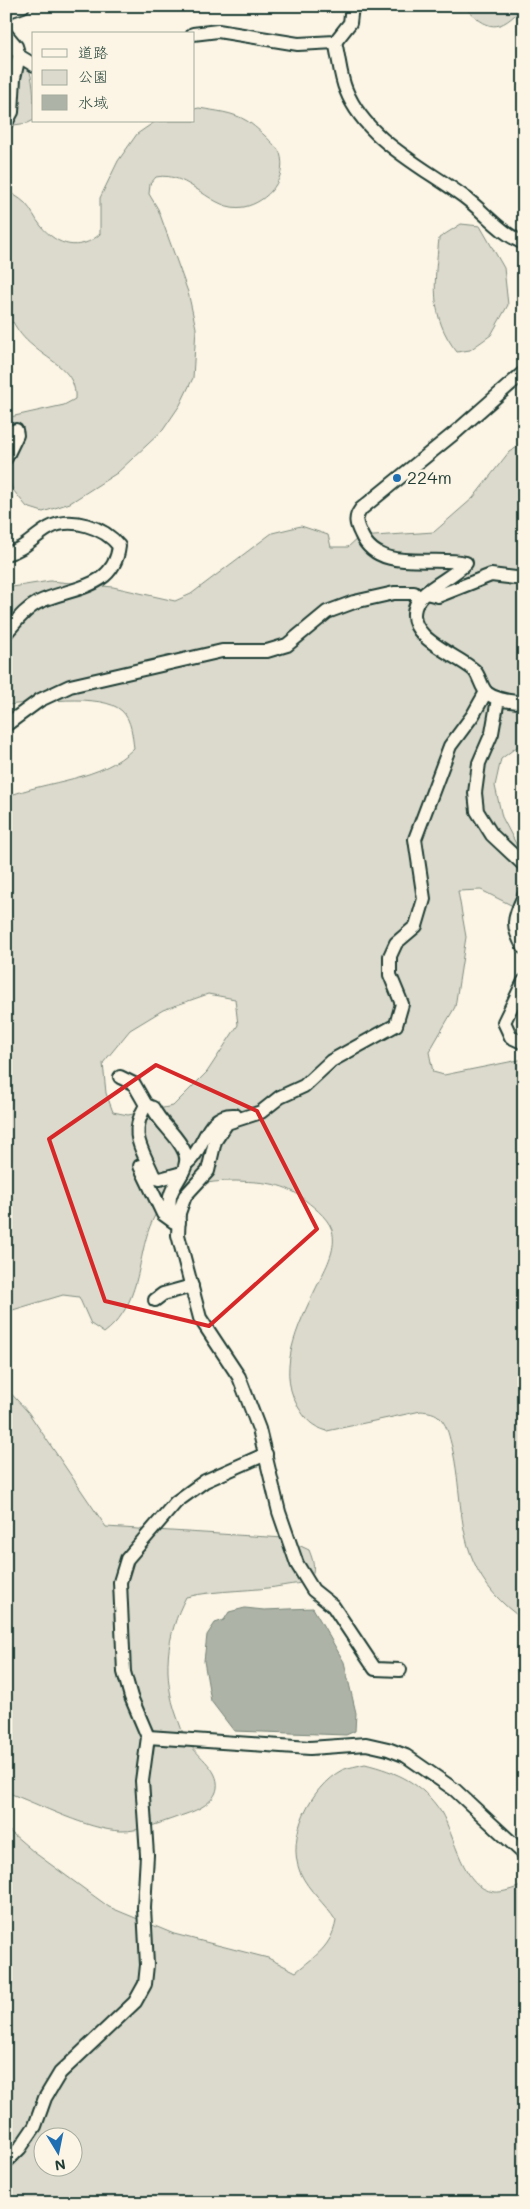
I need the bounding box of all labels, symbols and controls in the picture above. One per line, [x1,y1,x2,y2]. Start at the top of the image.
legend [32,32,195,122]
text: 道路 [78,42,108,62]
text: 公園 [78,66,108,86]
text: 水域 [78,92,108,112]
place label: 224m [407,465,452,489]
marker: 224m [391,472,403,484]
north arrow [32,2126,82,2176]
text: N [53,2155,67,2176]

